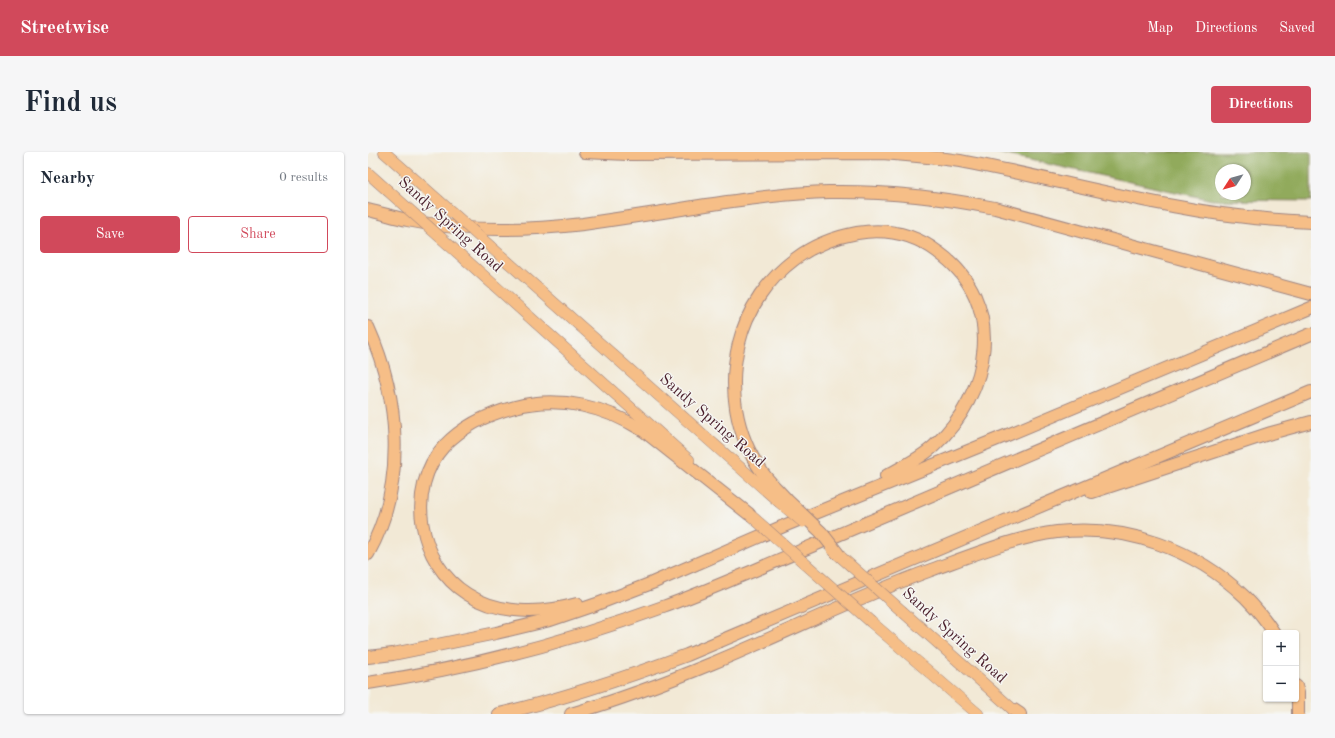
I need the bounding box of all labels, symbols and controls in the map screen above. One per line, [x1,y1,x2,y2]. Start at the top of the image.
text: Streetwise [20,19,109,38]
text: Map [1147,21,1173,35]
text: Directions [1195,21,1257,35]
text: Saved [1279,21,1315,35]
button: Directions [1211,86,1311,123]
text: Find us [24,90,117,118]
north arrow [1215,164,1251,200]
text: Nearby [40,170,95,187]
text: 0 results [279,171,328,184]
street label: Sandy Spring Road [395,174,505,276]
button: Save [40,216,180,253]
button: Share [188,216,328,253]
street label: Sandy Spring Road [656,371,768,471]
street label: Sandy Spring Road [899,585,1009,687]
map controls [1263,630,1299,702]
button: + [1263,630,1299,666]
button: − [1263,666,1299,702]

